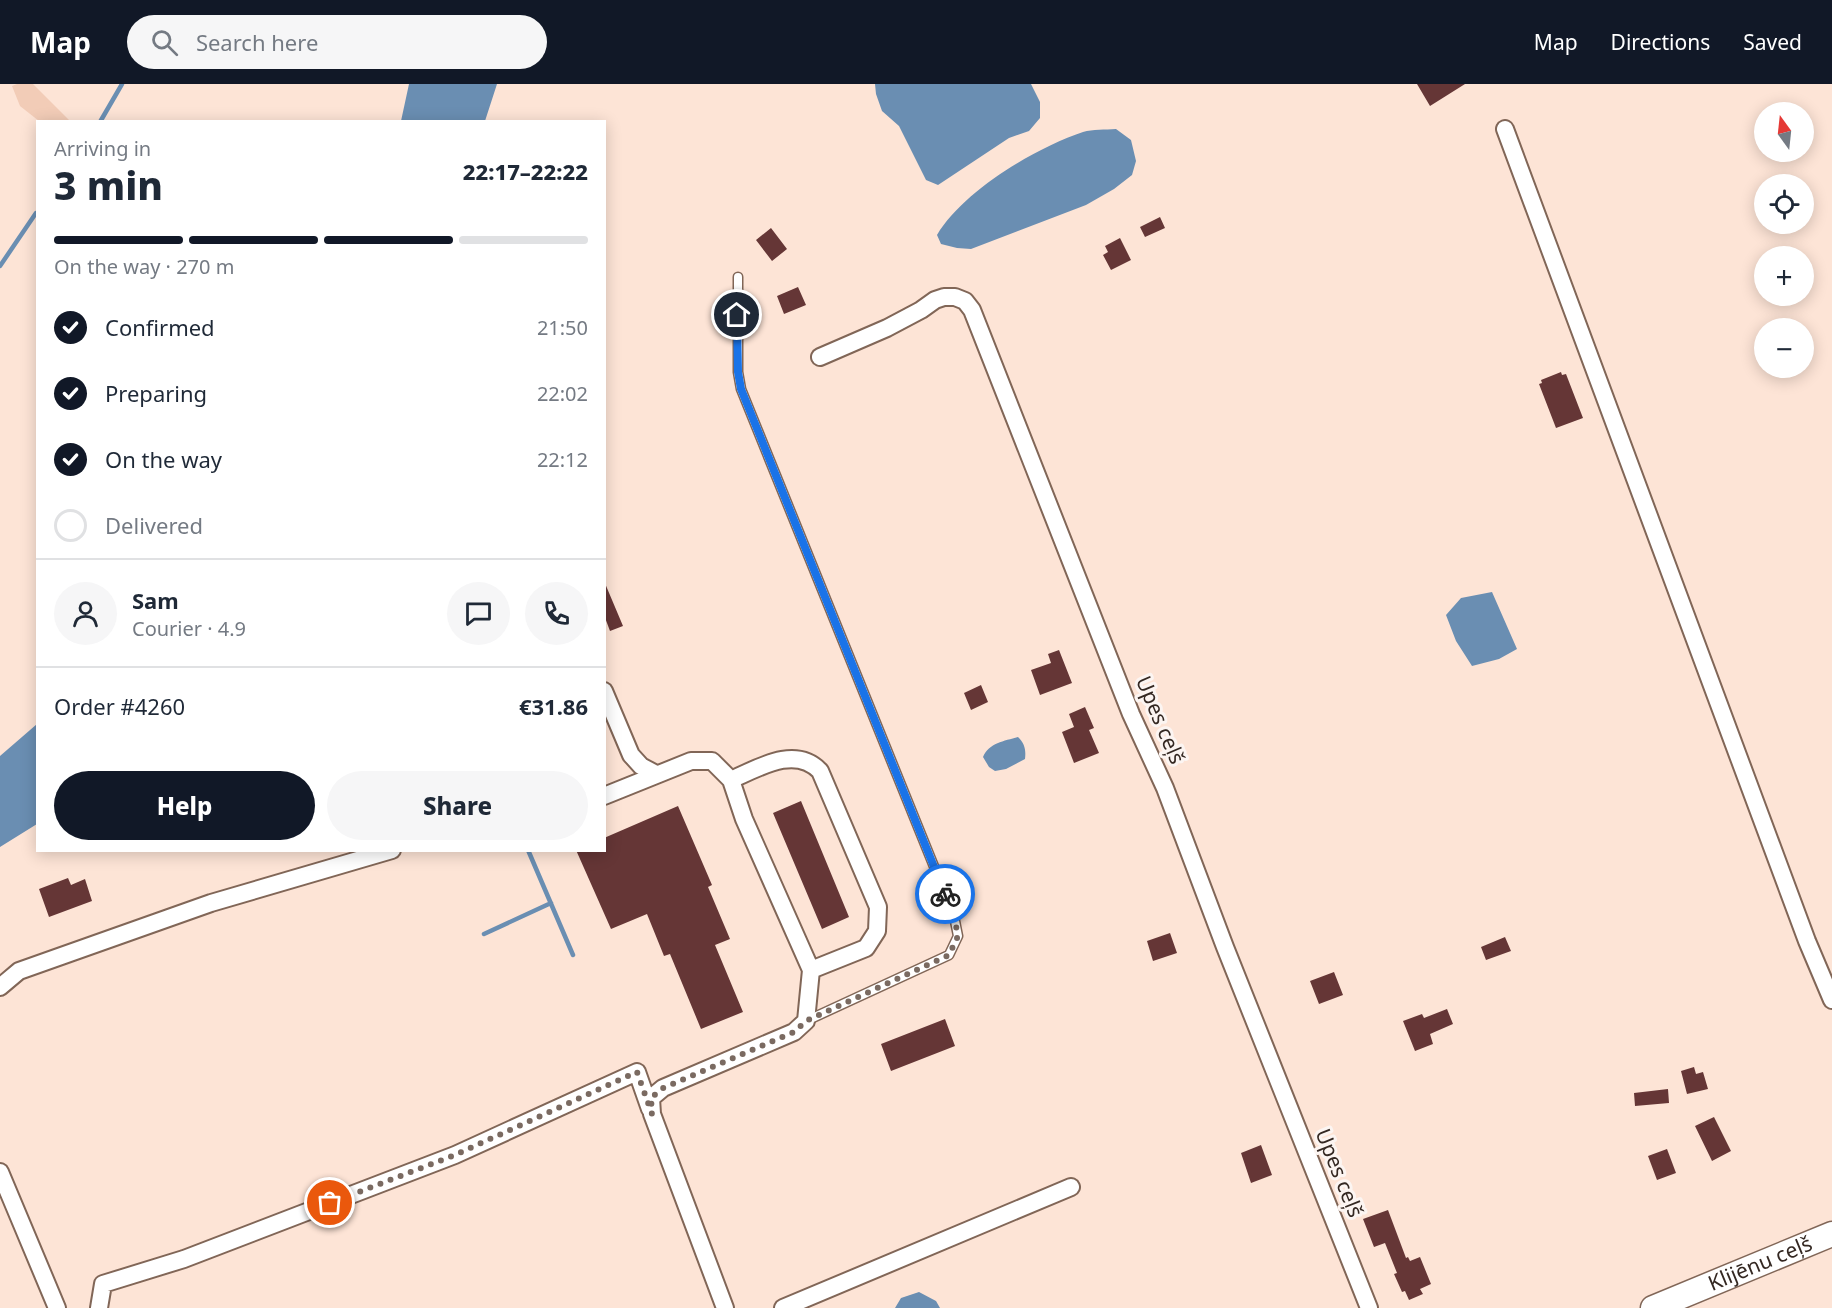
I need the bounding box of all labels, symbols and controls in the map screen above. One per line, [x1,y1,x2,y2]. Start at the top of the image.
search box [127,15,547,69]
text: Map [30,23,91,61]
icon: search [148,26,181,59]
text: Search here [196,27,318,57]
text: Map [1534,28,1578,56]
text: Directions [1611,28,1710,56]
text: Saved [1743,28,1802,56]
north arrow [1754,102,1814,162]
map controls [1754,102,1814,378]
text: Arriving in [54,135,151,162]
text: 22:17–22:22 [463,156,588,186]
text: 3 min [54,158,163,211]
button: locate [1754,174,1814,234]
button: + [1754,246,1814,306]
text: On the way · 270 m [54,253,234,280]
pin [711,289,762,340]
icon: home [720,298,753,331]
icon: check [54,311,87,344]
text: Confirmed [105,312,215,342]
text: 21:50 [537,314,588,341]
button: − [1754,318,1814,378]
icon: check [54,377,87,410]
text: Preparing [105,378,207,408]
text: 22:02 [537,380,588,407]
icon: check [54,443,87,476]
text: On the way [105,444,222,474]
text: 22:12 [537,446,588,473]
text: Delivered [105,510,203,540]
button: person [54,582,117,645]
button: chat [447,582,510,645]
button: phone [525,582,588,645]
text: Sam [132,585,179,615]
text: Courier · 4.9 [132,615,246,642]
street label: Upes ceļš [1130,671,1192,768]
text: Order #4260 [54,691,185,721]
text: €31.86 [519,691,588,721]
button: Help [54,771,315,840]
button: Share [327,771,588,840]
courier [915,864,975,924]
icon: bike [929,878,962,911]
street label: Upes ceļš [1310,1124,1370,1221]
pin [304,1177,355,1228]
icon: bag [313,1186,346,1219]
street label: Klijēnu ceļš [1704,1229,1816,1297]

